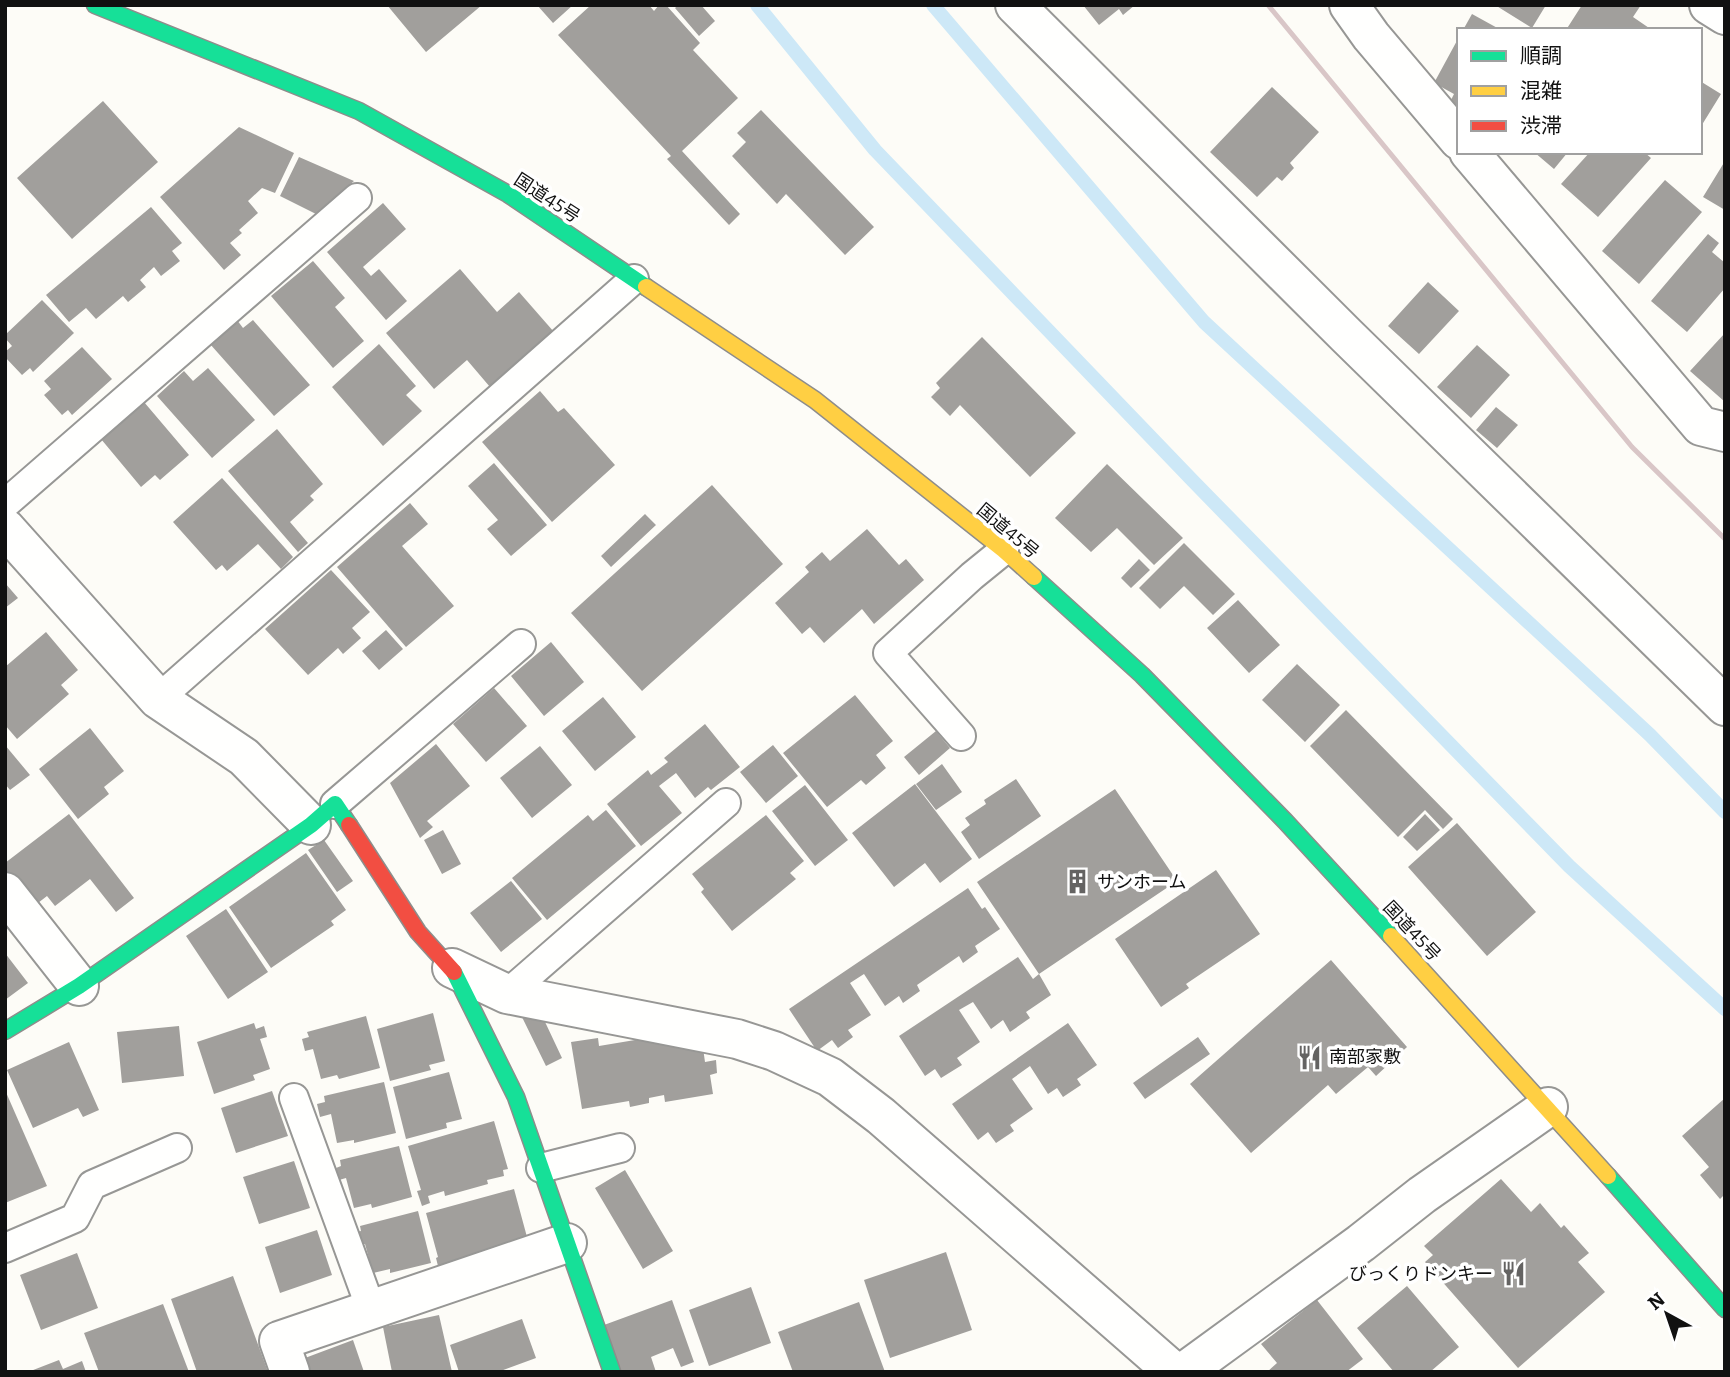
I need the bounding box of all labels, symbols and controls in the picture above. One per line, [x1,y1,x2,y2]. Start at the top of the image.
legend [1457,28,1702,154]
text: 順調 [1520,43,1562,69]
text: 混雑 [1520,78,1562,104]
text: 渋滞 [1520,113,1562,139]
street label: 国道45号 [510,169,584,227]
street label: 国道45号 [973,499,1043,563]
building icon: サンホーム [1063,868,1091,896]
place label: サンホーム [1097,871,1186,893]
street label: 国道45号 [1379,896,1445,966]
restaurant icon: 南部家敷 [1295,1043,1323,1071]
place label: 南部家敷 [1329,1046,1401,1068]
restaurant icon: びっくりドンキー [1499,1260,1527,1288]
place label: びっくりドンキー [1349,1263,1493,1285]
north arrow [1632,1279,1702,1349]
text: N [1643,1288,1670,1315]

